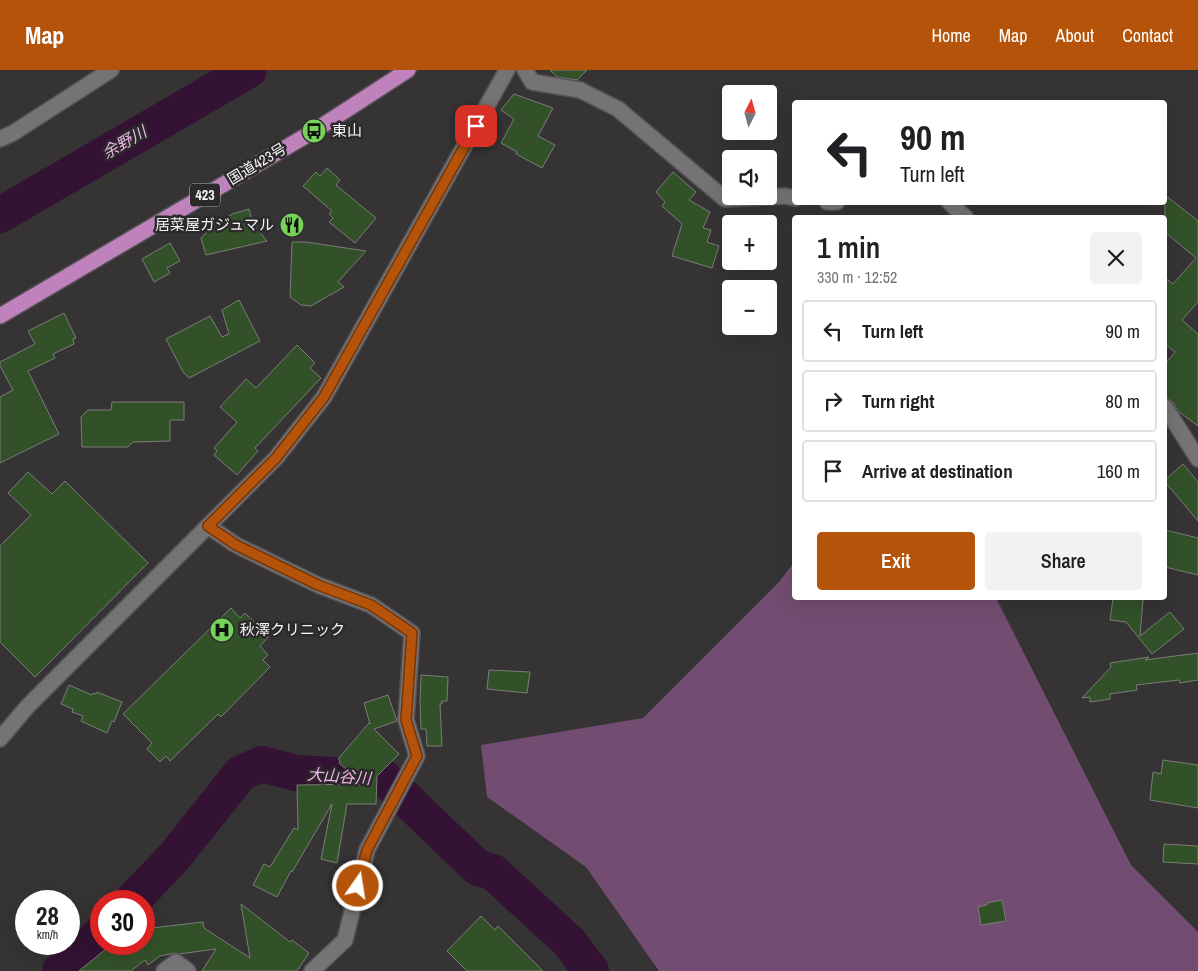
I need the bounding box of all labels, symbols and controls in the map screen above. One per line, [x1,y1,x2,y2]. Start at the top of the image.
text: Map [25,19,64,51]
text: Home [931,23,971,48]
text: Map [999,23,1028,48]
text: About [1056,23,1094,48]
text: Contact [1122,23,1173,48]
north arrow [722,85,778,140]
map controls [722,85,777,335]
pin [455,105,497,147]
icon: arrive [462,112,490,140]
text: 90 m [900,114,965,161]
bus stop icon: 東山 [301,118,327,144]
water label: 余野川 [98,119,152,164]
place label: 東山 [332,120,362,141]
icon: left [817,120,882,185]
street label: 国道423号 [223,138,290,189]
button: sound [722,150,777,205]
text: Turn left [900,159,965,189]
road number: 423 [190,184,220,206]
restaurant icon: 居菜屋ガジュマル [279,212,305,238]
place label: 居菜屋ガジュマル [155,214,274,235]
button: + [722,215,777,270]
text: 1 min [817,227,880,267]
button: close [1090,232,1142,284]
text: 330 m · 12:52 [817,266,897,288]
button: − [722,280,777,335]
icon: left [819,317,847,345]
text: Turn left [862,318,923,344]
text: 90 m [1105,318,1140,344]
icon: right [819,387,847,415]
text: Turn right [862,388,934,414]
text: 80 m [1105,388,1140,414]
icon: arrive [819,457,847,485]
text: Arrive at destination [862,458,1013,484]
text: 160 m [1097,458,1140,484]
button: Exit [817,532,975,590]
button: Share [985,532,1142,590]
hospital icon: 秋澤クリニック [209,617,235,643]
place label: 秋澤クリニック [240,619,345,640]
water label: 大山谷川 [306,763,374,789]
position arrow [331,859,383,911]
speed limit sign: 30 [90,890,155,955]
text: 28 [36,899,59,933]
text: km/h [37,927,58,943]

